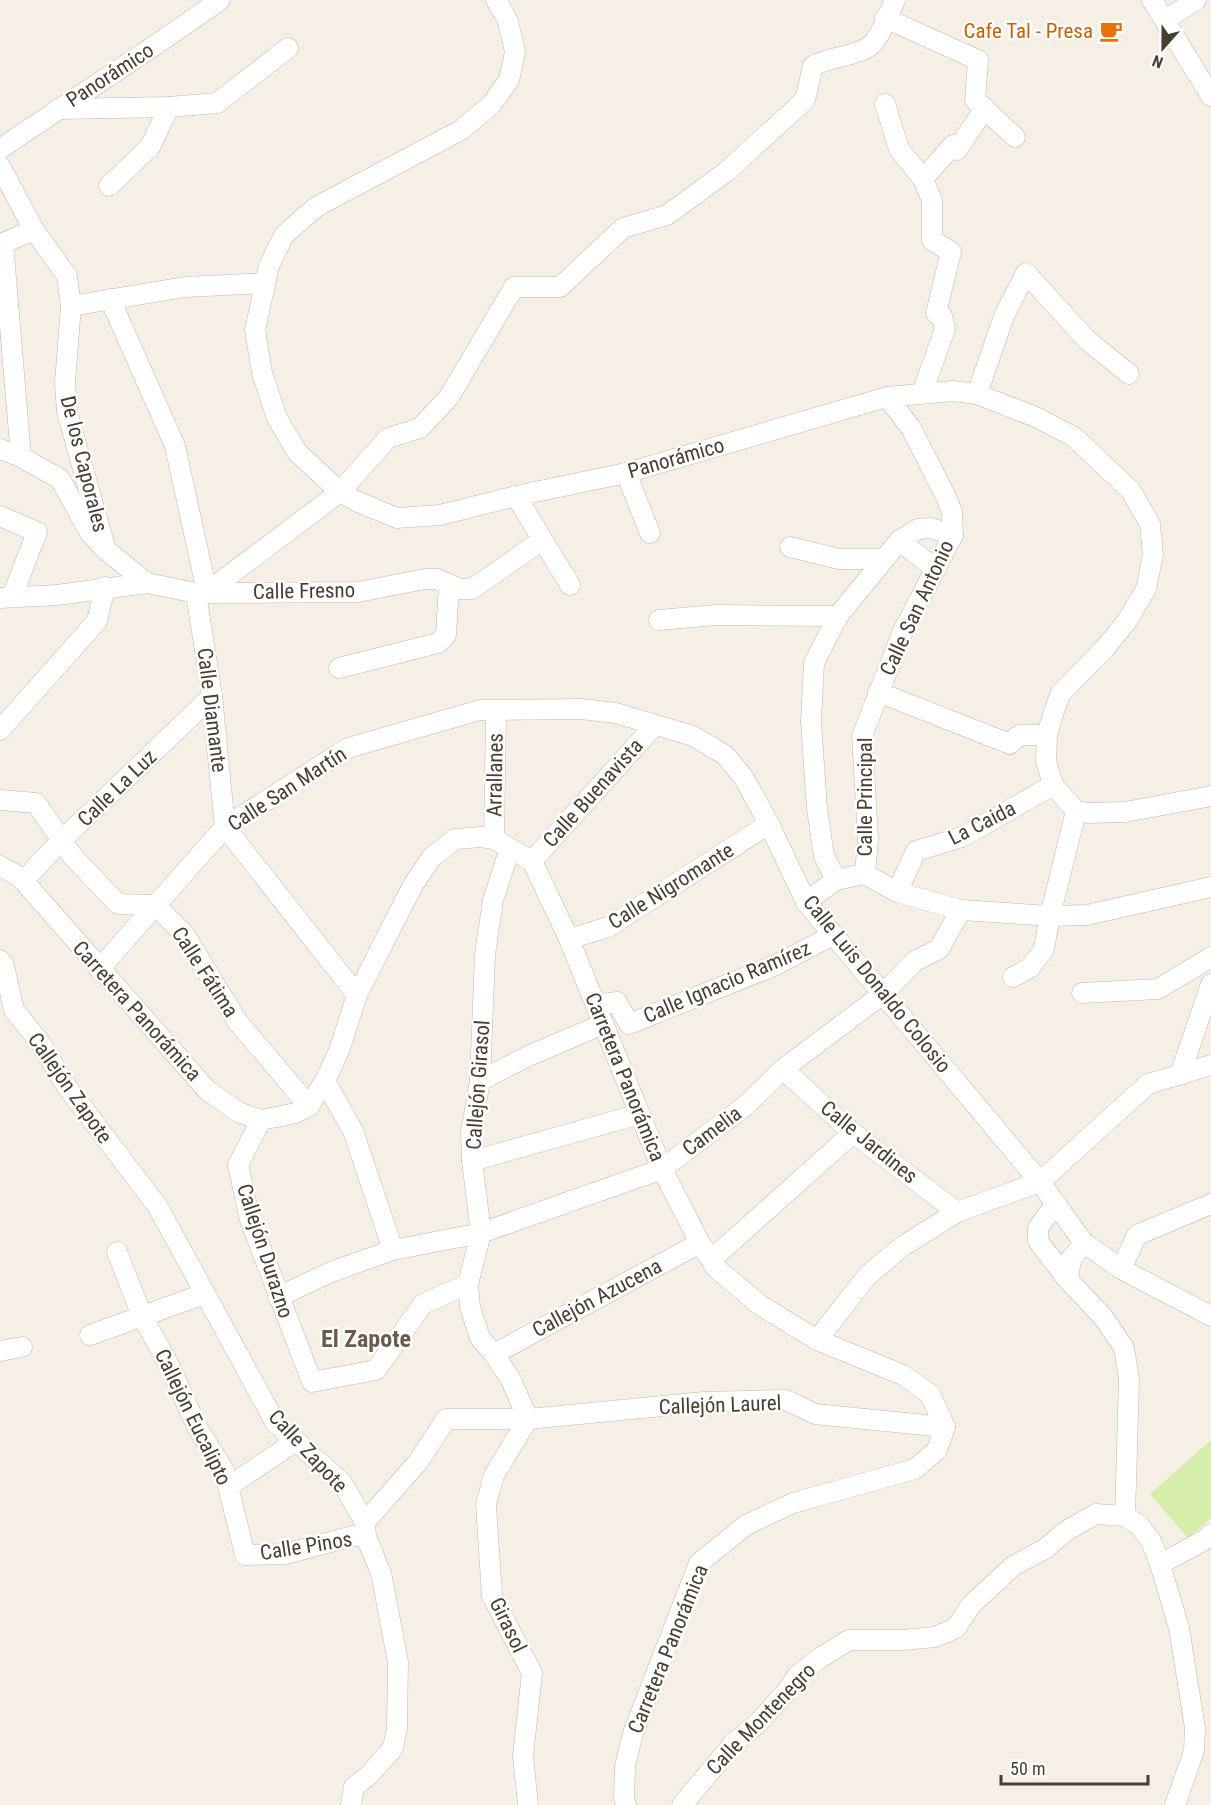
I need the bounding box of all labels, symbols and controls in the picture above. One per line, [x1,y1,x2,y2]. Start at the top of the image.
cafe icon: Cafe Tal - Presa [1098,18,1124,44]
north arrow [1133,18,1193,78]
place label: Cafe Tal - Presa [964,19,1093,43]
street label: Panorámico [62,38,158,112]
text: N [1150,51,1166,72]
street label: De los Caporales [55,393,113,535]
street label: Panorámico [625,433,727,483]
street label: Calle San Antonio [875,537,959,679]
street label: Calle Fresno [253,578,355,604]
street label: Calle Diamante [192,646,232,774]
street label: Arrallanes [482,733,508,817]
street label: Calle Buenavista [538,734,648,852]
street label: Calle Principal [853,737,877,857]
street label: Calle San Martín [223,742,351,836]
street label: Calle La Luz [73,745,161,831]
street label: La Caida [944,796,1020,850]
street label: Calle Nigromante [604,838,738,934]
street label: Calle Luis Donaldo Colosio [798,890,956,1078]
street label: Calle Fátima [167,922,243,1022]
street label: Carretera Panorámica [68,936,206,1086]
street label: Calle Ignacio Ramírez [640,936,814,1028]
street label: Carretera Panorámica [580,989,670,1165]
street label: Callejón Girasol [461,1019,495,1151]
street label: Callejón Zapote [23,1028,117,1148]
street label: Calle Jardines [816,1096,922,1188]
street label: Camelia [678,1101,746,1161]
street label: Callejón Durazno [232,1181,298,1321]
street label: Callejón Azucena [528,1254,666,1342]
district label: El Zapote [321,1325,411,1353]
street label: Callejón Eucalipto [150,1345,236,1489]
street label: Callejón Laurel [658,1391,782,1419]
street label: Calle Zapote [264,1405,352,1497]
street label: Calle Pinos [258,1527,354,1565]
street label: Carretera Panorámica [623,1561,713,1737]
street label: Girasol [484,1594,532,1656]
street label: Calle Montenegro [702,1658,820,1780]
scale bar [1001,1748,1148,1786]
text: 50 m [1010,1758,1045,1779]

